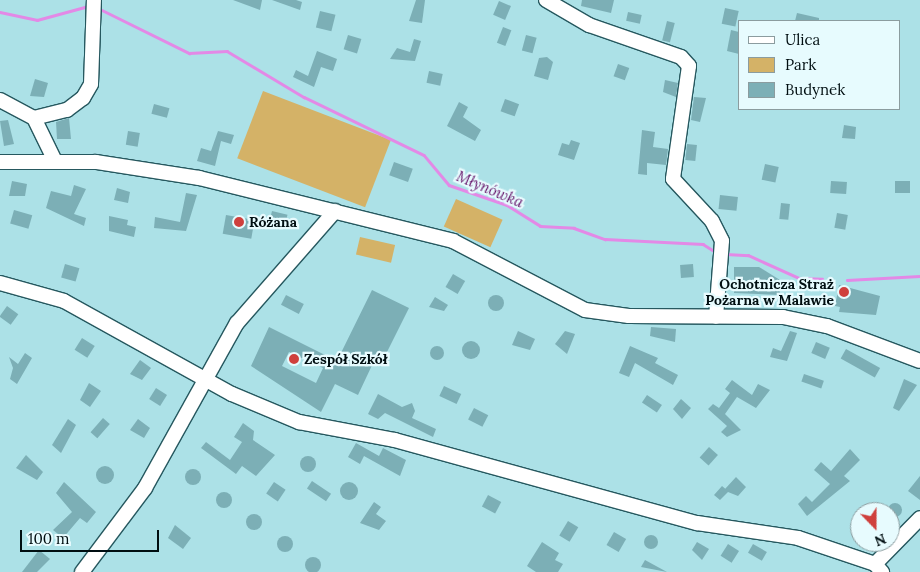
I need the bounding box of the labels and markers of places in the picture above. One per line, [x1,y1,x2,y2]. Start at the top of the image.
place label: Różana [249,214,297,230]
marker: Różana [233,216,245,228]
place label: Ochotnicza Straż Pożarna w Malawie [705,276,834,308]
marker: Ochotnicza Straż Pożarna w Malawie [838,286,850,298]
place label: Zespół Szkół [304,351,387,367]
marker: Zespół Szkół [288,353,300,365]

